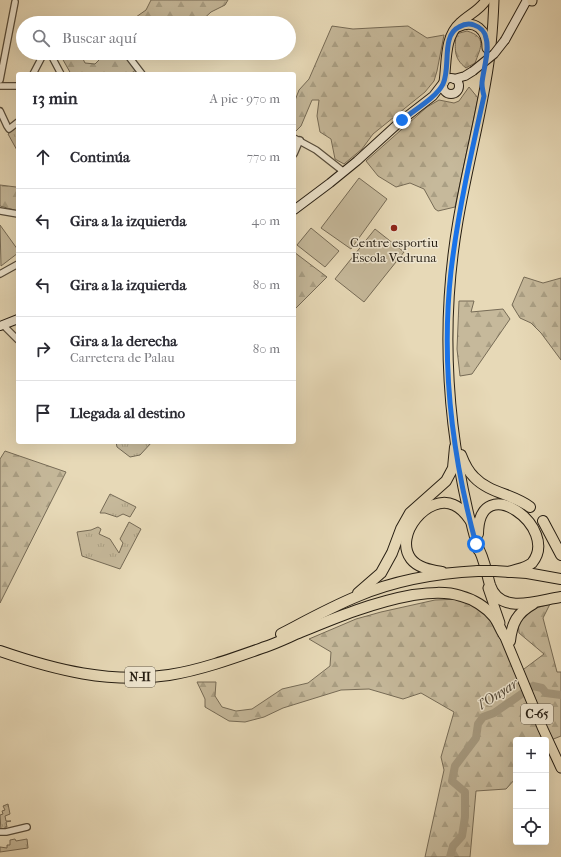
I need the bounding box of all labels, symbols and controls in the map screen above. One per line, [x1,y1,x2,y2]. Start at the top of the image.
search box [16,16,296,60]
icon: search [30,27,52,49]
text: Buscar aquí [62,29,137,47]
text: 13 min [32,88,78,108]
text: A pie · 970 m [210,91,280,106]
route end [393,111,411,129]
icon: ahead [32,146,54,168]
text: Continúa [70,148,130,166]
text: 770 m [247,149,280,164]
icon: left [32,210,54,232]
text: Gira a la izquierda [70,212,186,230]
text: 40 m [252,213,280,228]
marker: Centre esportiu Escola Vedruna [389,223,399,233]
place label: Centre esportiu Escola Vedruna [350,235,439,265]
icon: left [32,274,54,296]
text: Gira a la izquierda [70,276,186,294]
text: 80 m [253,277,280,292]
text: Gira a la derecha [70,332,177,350]
icon: right [32,338,54,360]
text: 80 m [253,341,280,356]
text: Carretera de Palau [70,350,175,365]
icon: arrive [32,402,54,424]
text: Llegada al destino [70,404,185,422]
route start [467,535,485,553]
road number: N-II [125,667,155,687]
water label: l'Onyar [474,674,523,714]
road number: C-65 [521,704,553,724]
map controls [513,737,549,845]
button: + [513,737,549,773]
button: − [513,773,549,809]
button: locate [513,809,549,845]

